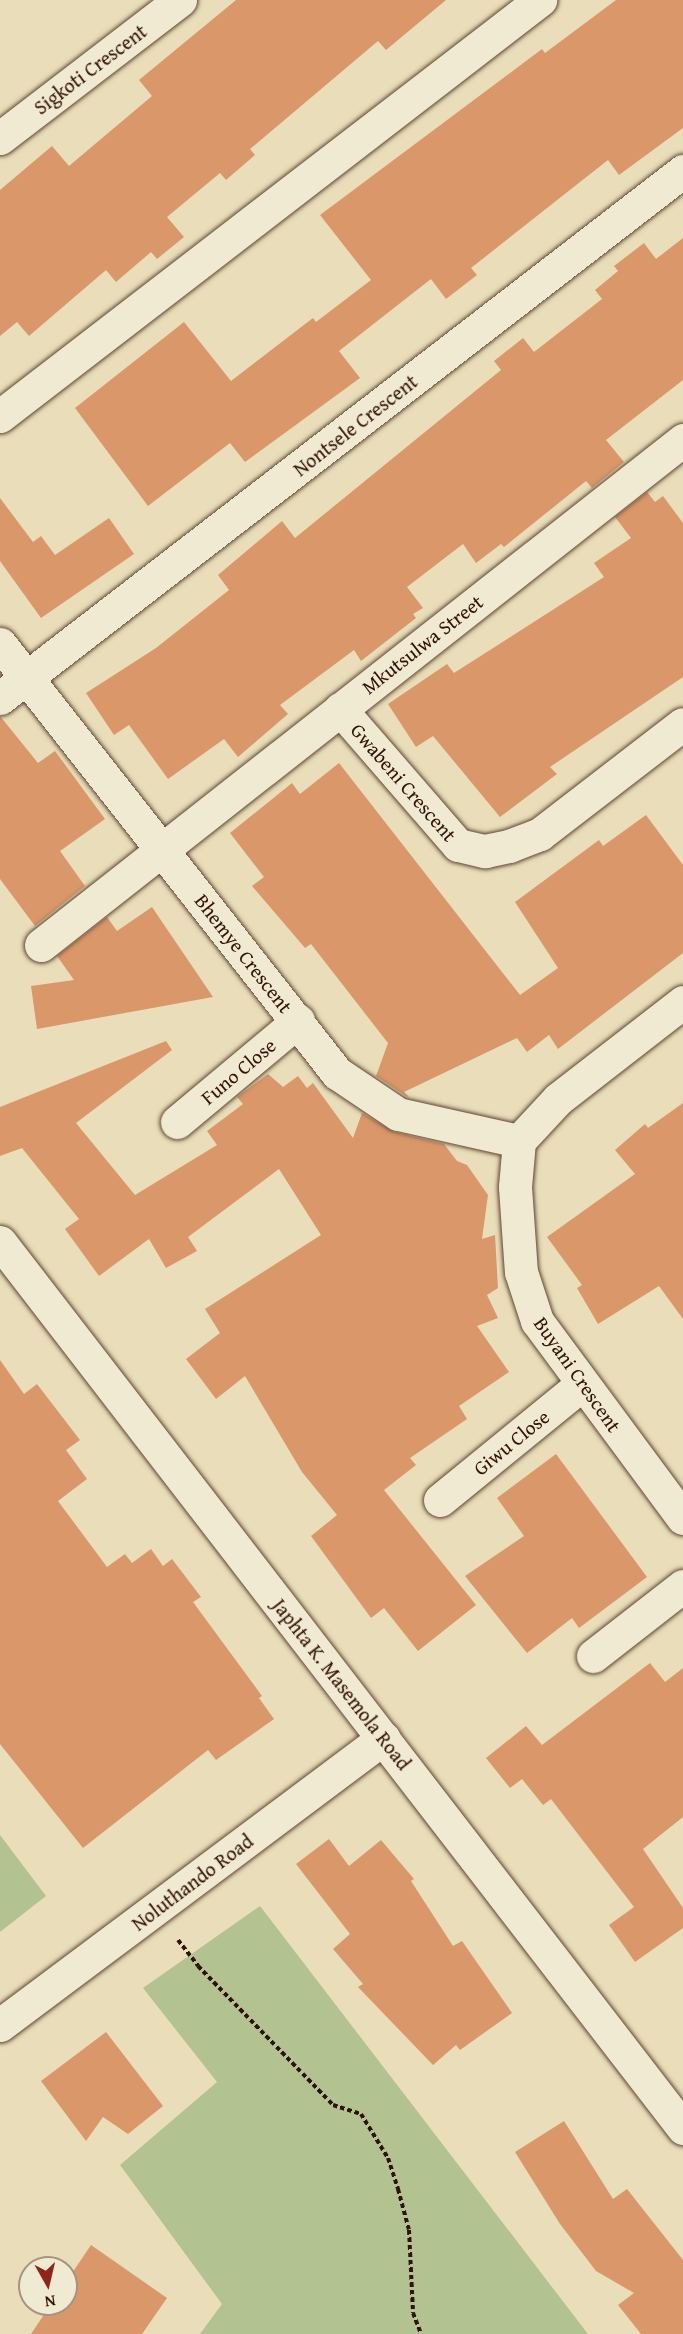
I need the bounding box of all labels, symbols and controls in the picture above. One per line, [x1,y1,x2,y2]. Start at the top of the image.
street label: Sigkoti Crescent [29,19,151,119]
street label: Nontsele Crescent [288,369,422,481]
street label: Mkutsulwa Street [357,589,487,699]
street label: Gwabeni Crescent [346,718,462,846]
street label: Bhemye Crescent [190,889,298,1017]
street label: Funo Close [196,1033,280,1109]
street label: Buyani Crescent [529,1312,627,1436]
street label: Giwu Close [468,1404,554,1480]
street label: Japhta K. Masemola Road [268,1594,416,1774]
street label: Noluthando Road [127,1829,257,1935]
north arrow [18,2256,78,2316]
text: N [43,2289,57,2314]

